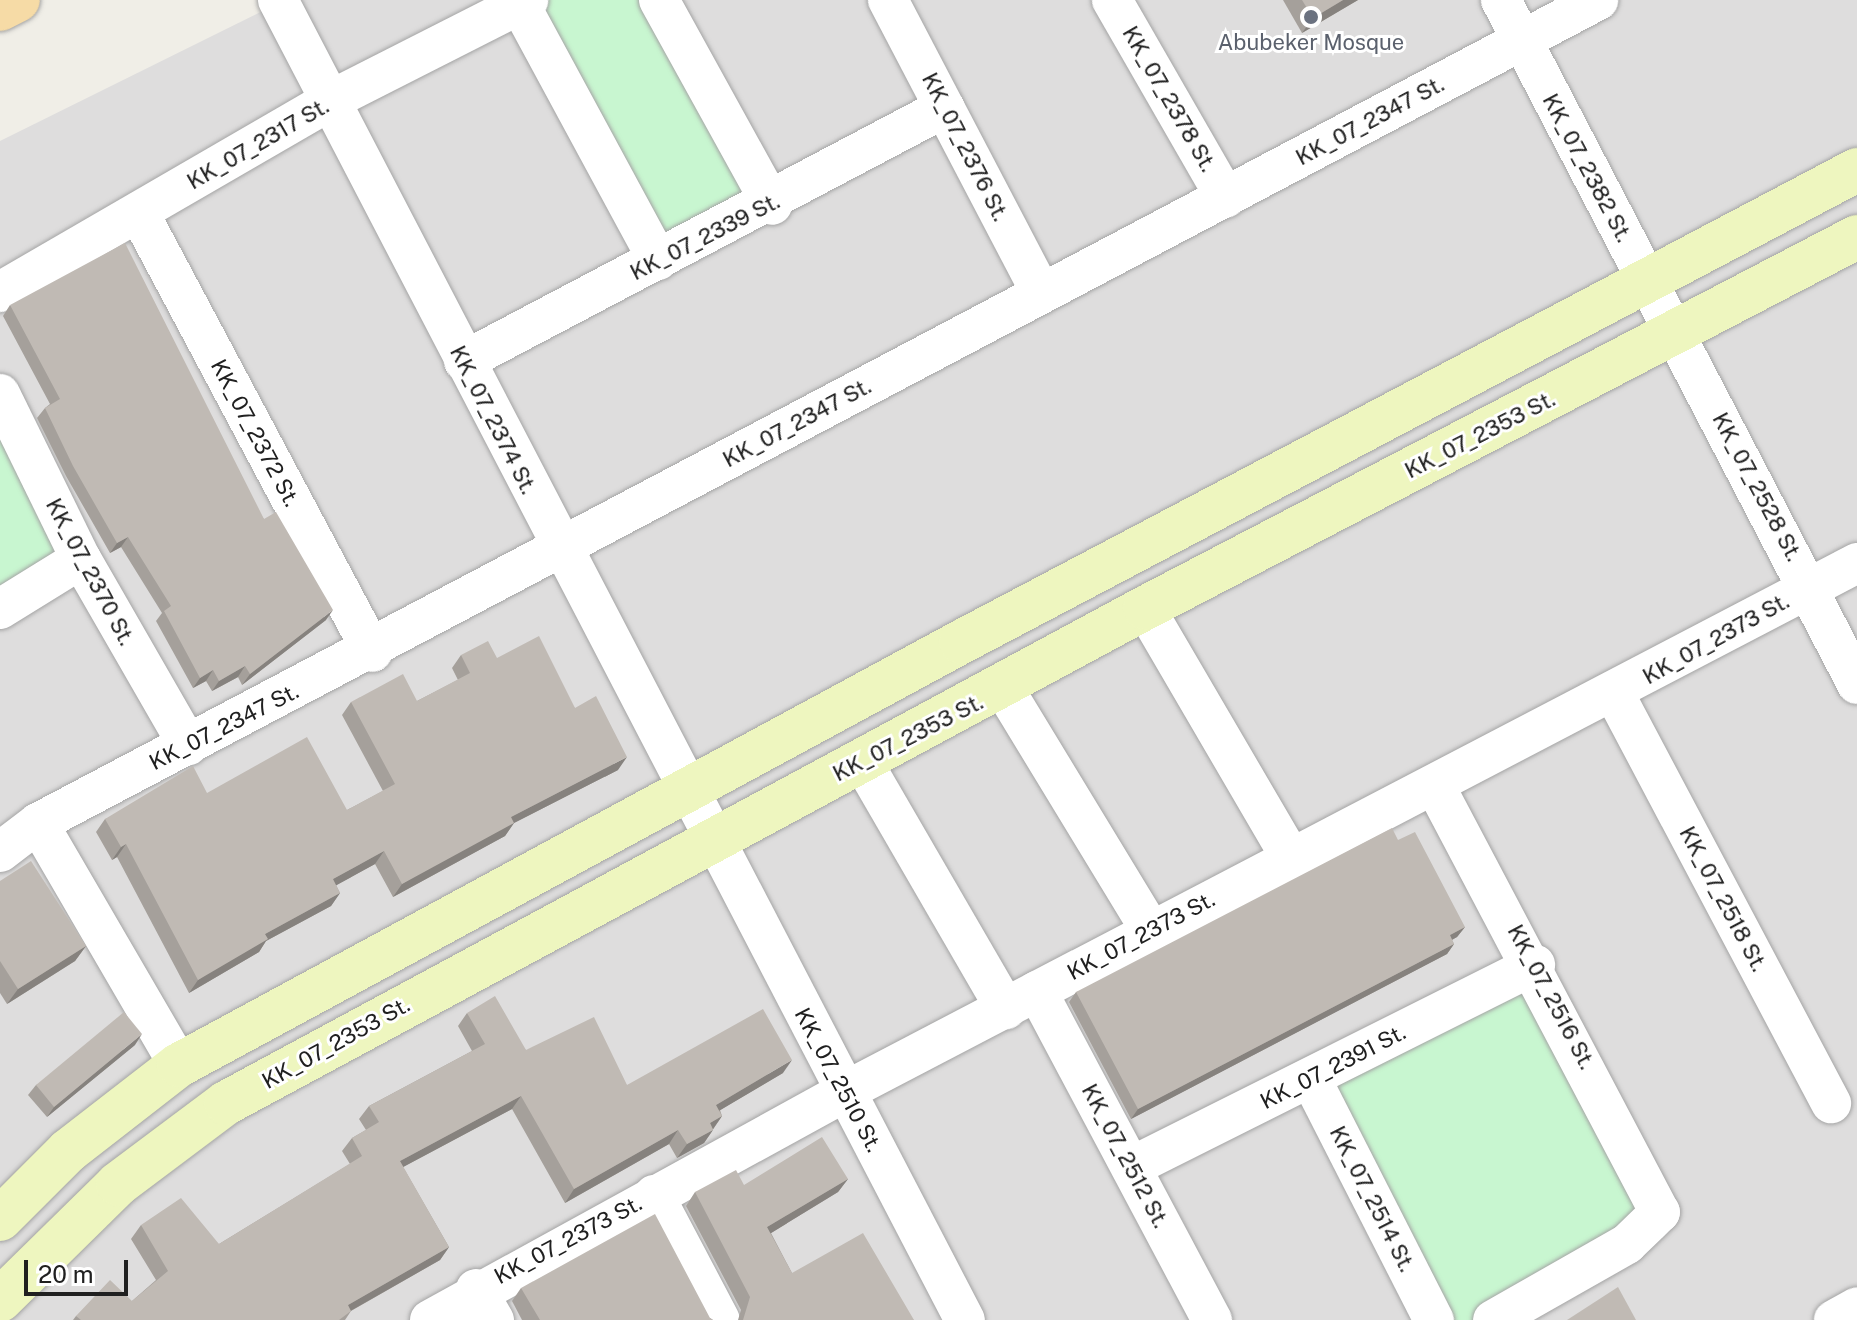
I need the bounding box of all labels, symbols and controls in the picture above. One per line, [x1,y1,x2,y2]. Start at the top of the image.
marker: Abubeker Mosque [1302,8,1320,26]
street label: KK_07_2378 St. [1117,22,1221,176]
place label: Abubeker Mosque [1218,30,1404,56]
street label: KK_07_2376 St. [916,68,1014,226]
street label: KK_07_2347 St. [1291,71,1449,171]
street label: KK_07_2382 St. [1537,89,1637,247]
street label: KK_07_2317 St. [182,93,334,195]
street label: KK_07_2339 St. [626,188,784,286]
street label: KK_07_2374 St. [444,341,542,499]
street label: KK_07_2372 St. [205,355,305,511]
street label: KK_07_2347 St. [718,373,876,473]
street label: KK_07_2353 St. [1401,386,1559,484]
street label: KK_07_2528 St. [1707,408,1807,566]
street label: KK_07_2370 St. [40,494,140,650]
street label: KK_07_2373 St. [1638,588,1794,690]
street label: KK_07_2347 St. [145,678,303,776]
street label: KK_07_2353 St. [829,689,987,787]
street label: KK_07_2518 St. [1674,822,1772,976]
street label: KK_07_2373 St. [1063,886,1219,986]
street label: KK_07_2516 St. [1502,920,1600,1074]
street label: KK_07_2353 St. [257,991,415,1095]
street label: KK_07_2510 St. [789,1003,887,1157]
street label: KK_07_2391 St. [1256,1019,1410,1115]
street label: KK_07_2512 St. [1076,1079,1174,1233]
street label: KK_07_2514 St. [1324,1122,1420,1276]
street label: KK_07_2373 St. [490,1190,646,1290]
scale bar [28,1244,132,1294]
text: 20 m [38,1260,94,1288]

